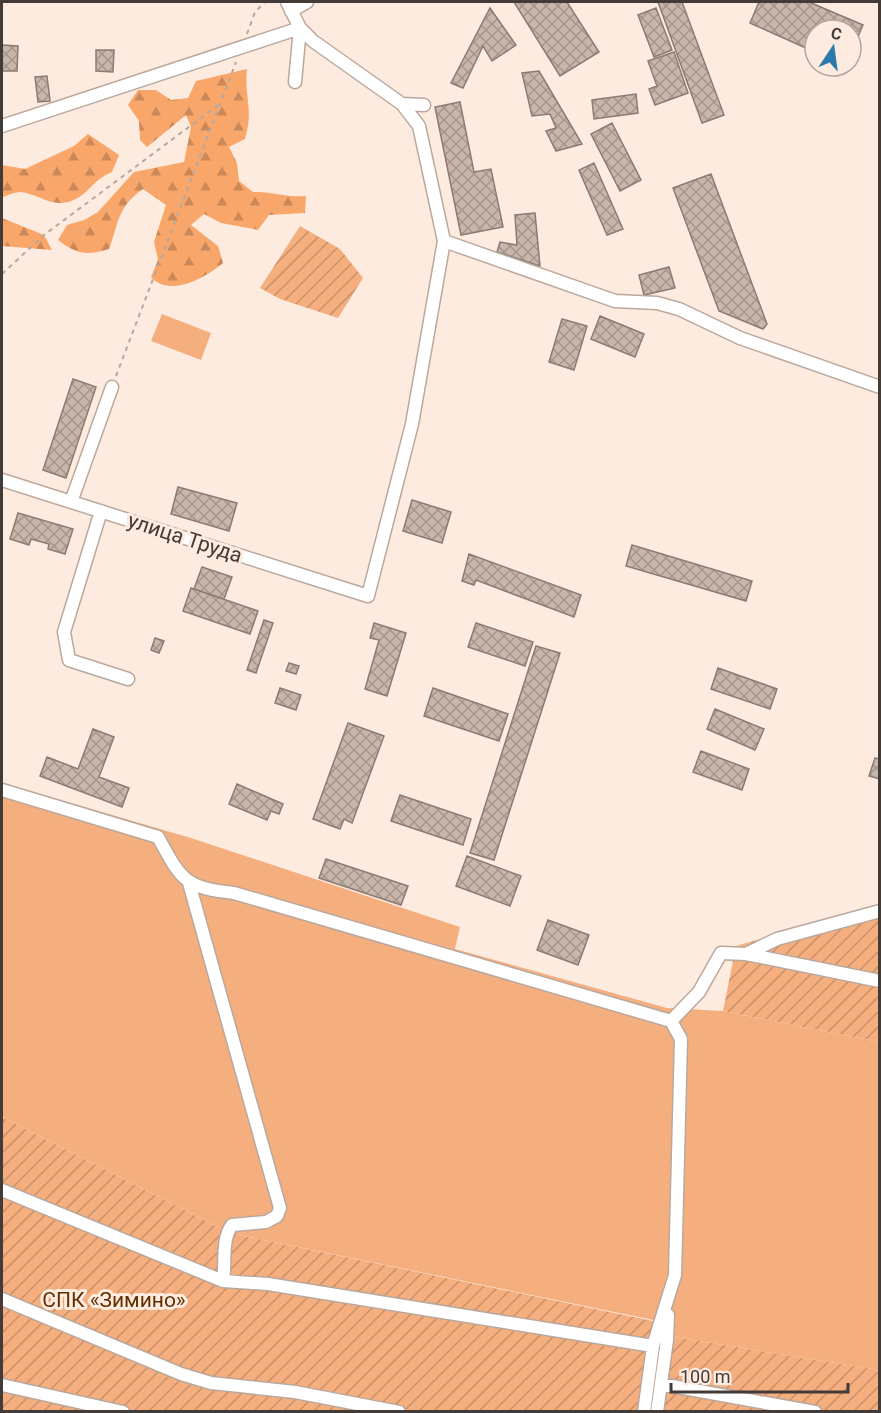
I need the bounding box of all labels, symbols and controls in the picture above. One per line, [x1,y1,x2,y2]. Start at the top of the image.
north arrow [803,18,863,78]
text: С [829,23,843,44]
street label: улица Труда [125,508,245,568]
park label: СПК «Зимино» [42,1288,186,1312]
scale bar [671,1356,848,1394]
text: 100 m [680,1366,731,1387]

